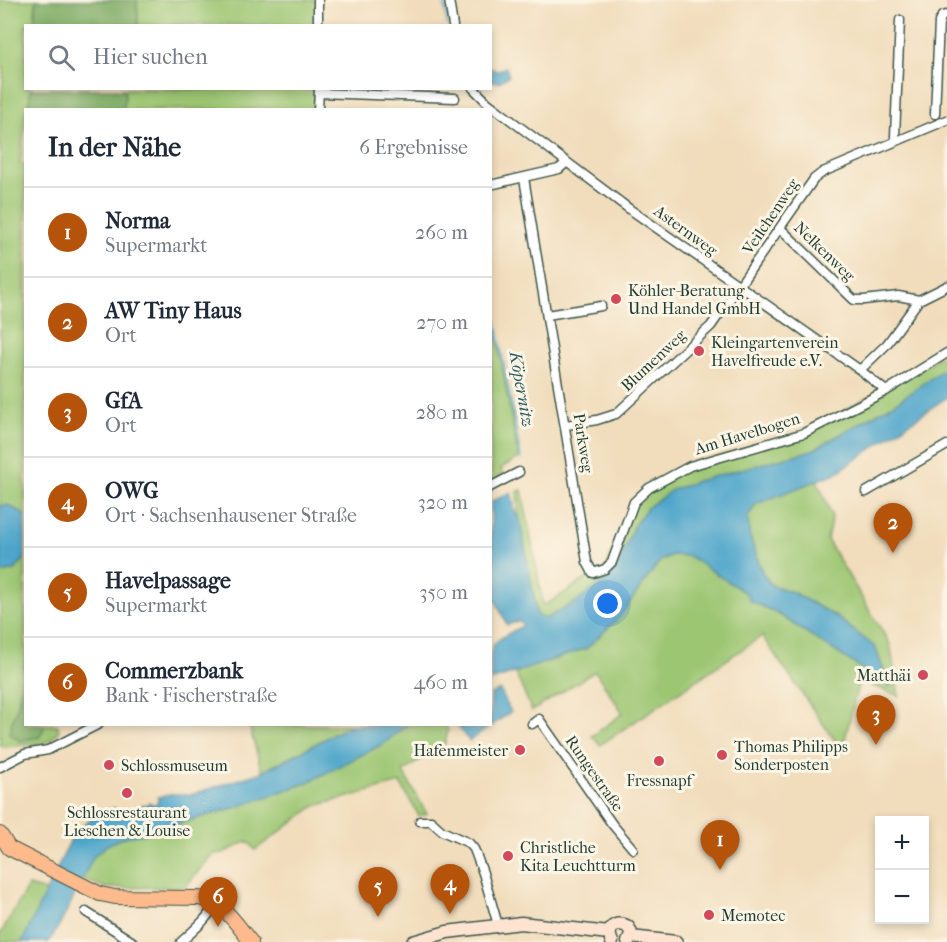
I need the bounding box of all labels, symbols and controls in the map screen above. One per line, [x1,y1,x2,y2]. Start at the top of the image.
search box [24,24,492,90]
icon: search [45,41,78,74]
text: Hier suchen [93,44,208,70]
text: In der Nähe [48,132,181,163]
text: 6 Ergebnisse [359,136,468,159]
street label: Veilchenweg [738,174,803,259]
street label: Asternweg [649,200,721,260]
text: Norma [105,208,170,234]
street label: Nelkenweg [790,218,859,285]
text: 1 [64,221,71,244]
text: 260 m [415,221,468,244]
text: Supermarkt [105,234,207,257]
place label: Köhler-Beratung Und Handel GmbH [628,281,761,318]
marker: Köhler-Beratung Und Handel GmbH [609,292,623,306]
text: AW Tiny Haus [105,298,242,324]
text: 2 [62,311,73,334]
text: 270 m [416,311,468,334]
text: Ort [105,324,137,347]
street label: Blumenweg [617,325,690,395]
place label: Kleingartenverein Havelfreude e.V. [711,333,839,370]
marker: Kleingartenverein Havelfreude e.V. [692,344,706,358]
water label: Köpernitz [504,348,538,428]
text: GfA [105,388,142,414]
text: 3 [63,401,72,424]
text: 280 m [416,401,468,424]
street label: Am Havelbogen [691,408,803,459]
street label: Parkweg [569,412,598,475]
text: Ort [105,414,137,437]
text: OWG [105,478,159,504]
text: 4 [62,491,73,514]
text: 320 m [418,491,468,514]
text: Ort · Sachsenhausener Straße [105,504,357,527]
pin: 2 [874,504,912,553]
text: Havelpassage [105,568,231,594]
text: 5 [63,581,72,604]
text: 350 m [419,581,468,604]
your location [593,589,622,618]
text: Supermarkt [105,594,207,617]
text: Commerzbank [105,658,243,684]
place label: Matthäi [856,666,911,685]
marker: Matthäi [916,668,930,682]
text: 6 [62,671,73,694]
text: 460 m [413,671,468,694]
text: Bank · Fischerstraße [105,684,277,707]
pin: 3 [856,696,896,745]
street label: Rungestraße [561,732,628,815]
place label: Thomas Philipps Sonderposten [734,737,848,774]
place label: Hafenmeister [413,741,508,760]
marker: Hafenmeister [513,743,527,757]
marker: Thomas Philipps Sonderposten [715,748,729,762]
marker: Fressnapf [652,754,666,768]
place label: Schlossmuseum [121,756,229,775]
marker: Schlossmuseum [102,758,116,772]
place label: Fressnapf [626,771,696,790]
marker: Schlossrestaurant Lieschen & Louise [120,786,134,800]
place label: Schlossrestaurant Lieschen & Louise [64,803,190,840]
map controls [875,816,929,924]
button: + [875,816,929,870]
pin: 1 [700,820,740,870]
place label: Christliche Kita Leuchtturm [520,838,636,875]
marker: Christliche Kita Leuchtturm [501,849,515,863]
pin: 4 [430,864,470,914]
pin: 5 [358,868,398,917]
button: − [875,870,929,924]
pin: 6 [198,878,238,927]
place label: Memotec [721,906,785,925]
marker: Memotec [702,908,716,922]

